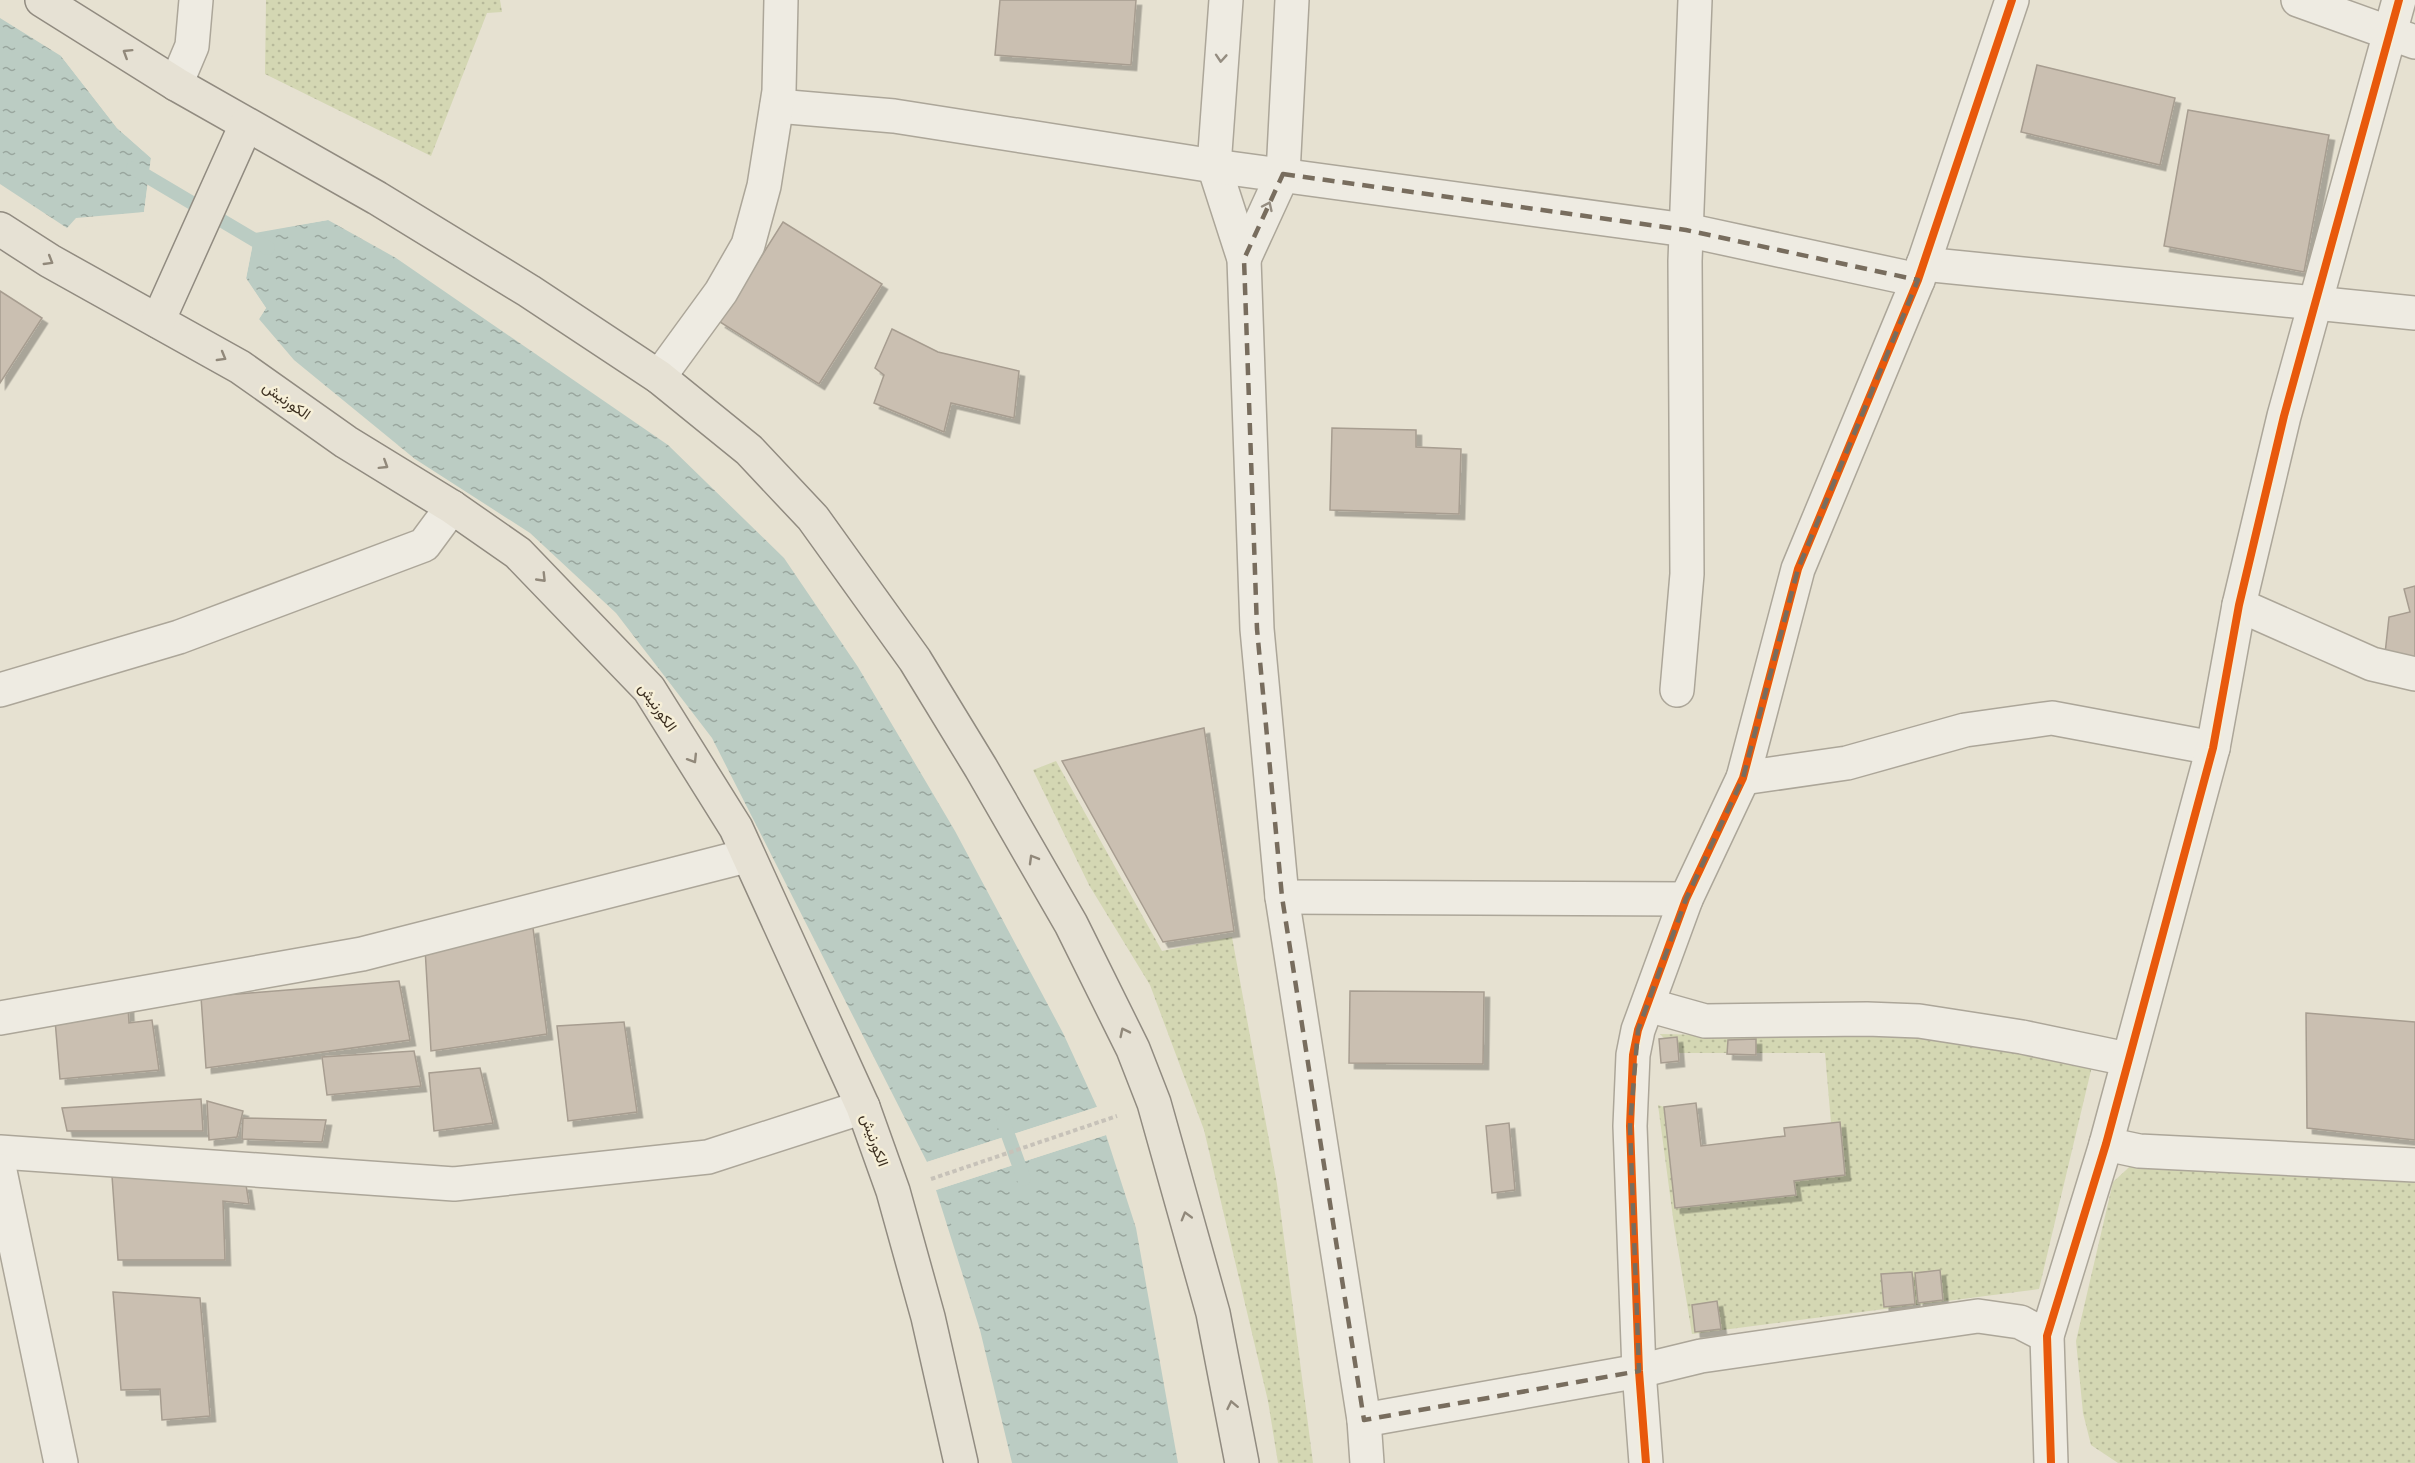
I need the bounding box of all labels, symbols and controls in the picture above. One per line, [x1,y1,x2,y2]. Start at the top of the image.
one-way arrow [123,49,134,60]
one-way arrow [1215,54,1228,63]
one-way arrow [1261,201,1273,212]
one-way arrow [43,253,53,265]
one-way arrow [216,350,226,361]
street label: الكورنيش [259,377,315,424]
one-way arrow [378,458,388,470]
one-way arrow [535,571,546,581]
street label: الكورنيش [634,679,681,735]
one-way arrow [685,753,696,764]
one-way arrow [1029,855,1041,865]
one-way arrow [1120,1027,1132,1038]
street label: الكورنيش [856,1111,893,1169]
one-way arrow [1181,1211,1193,1222]
one-way arrow [1227,1401,1240,1411]

